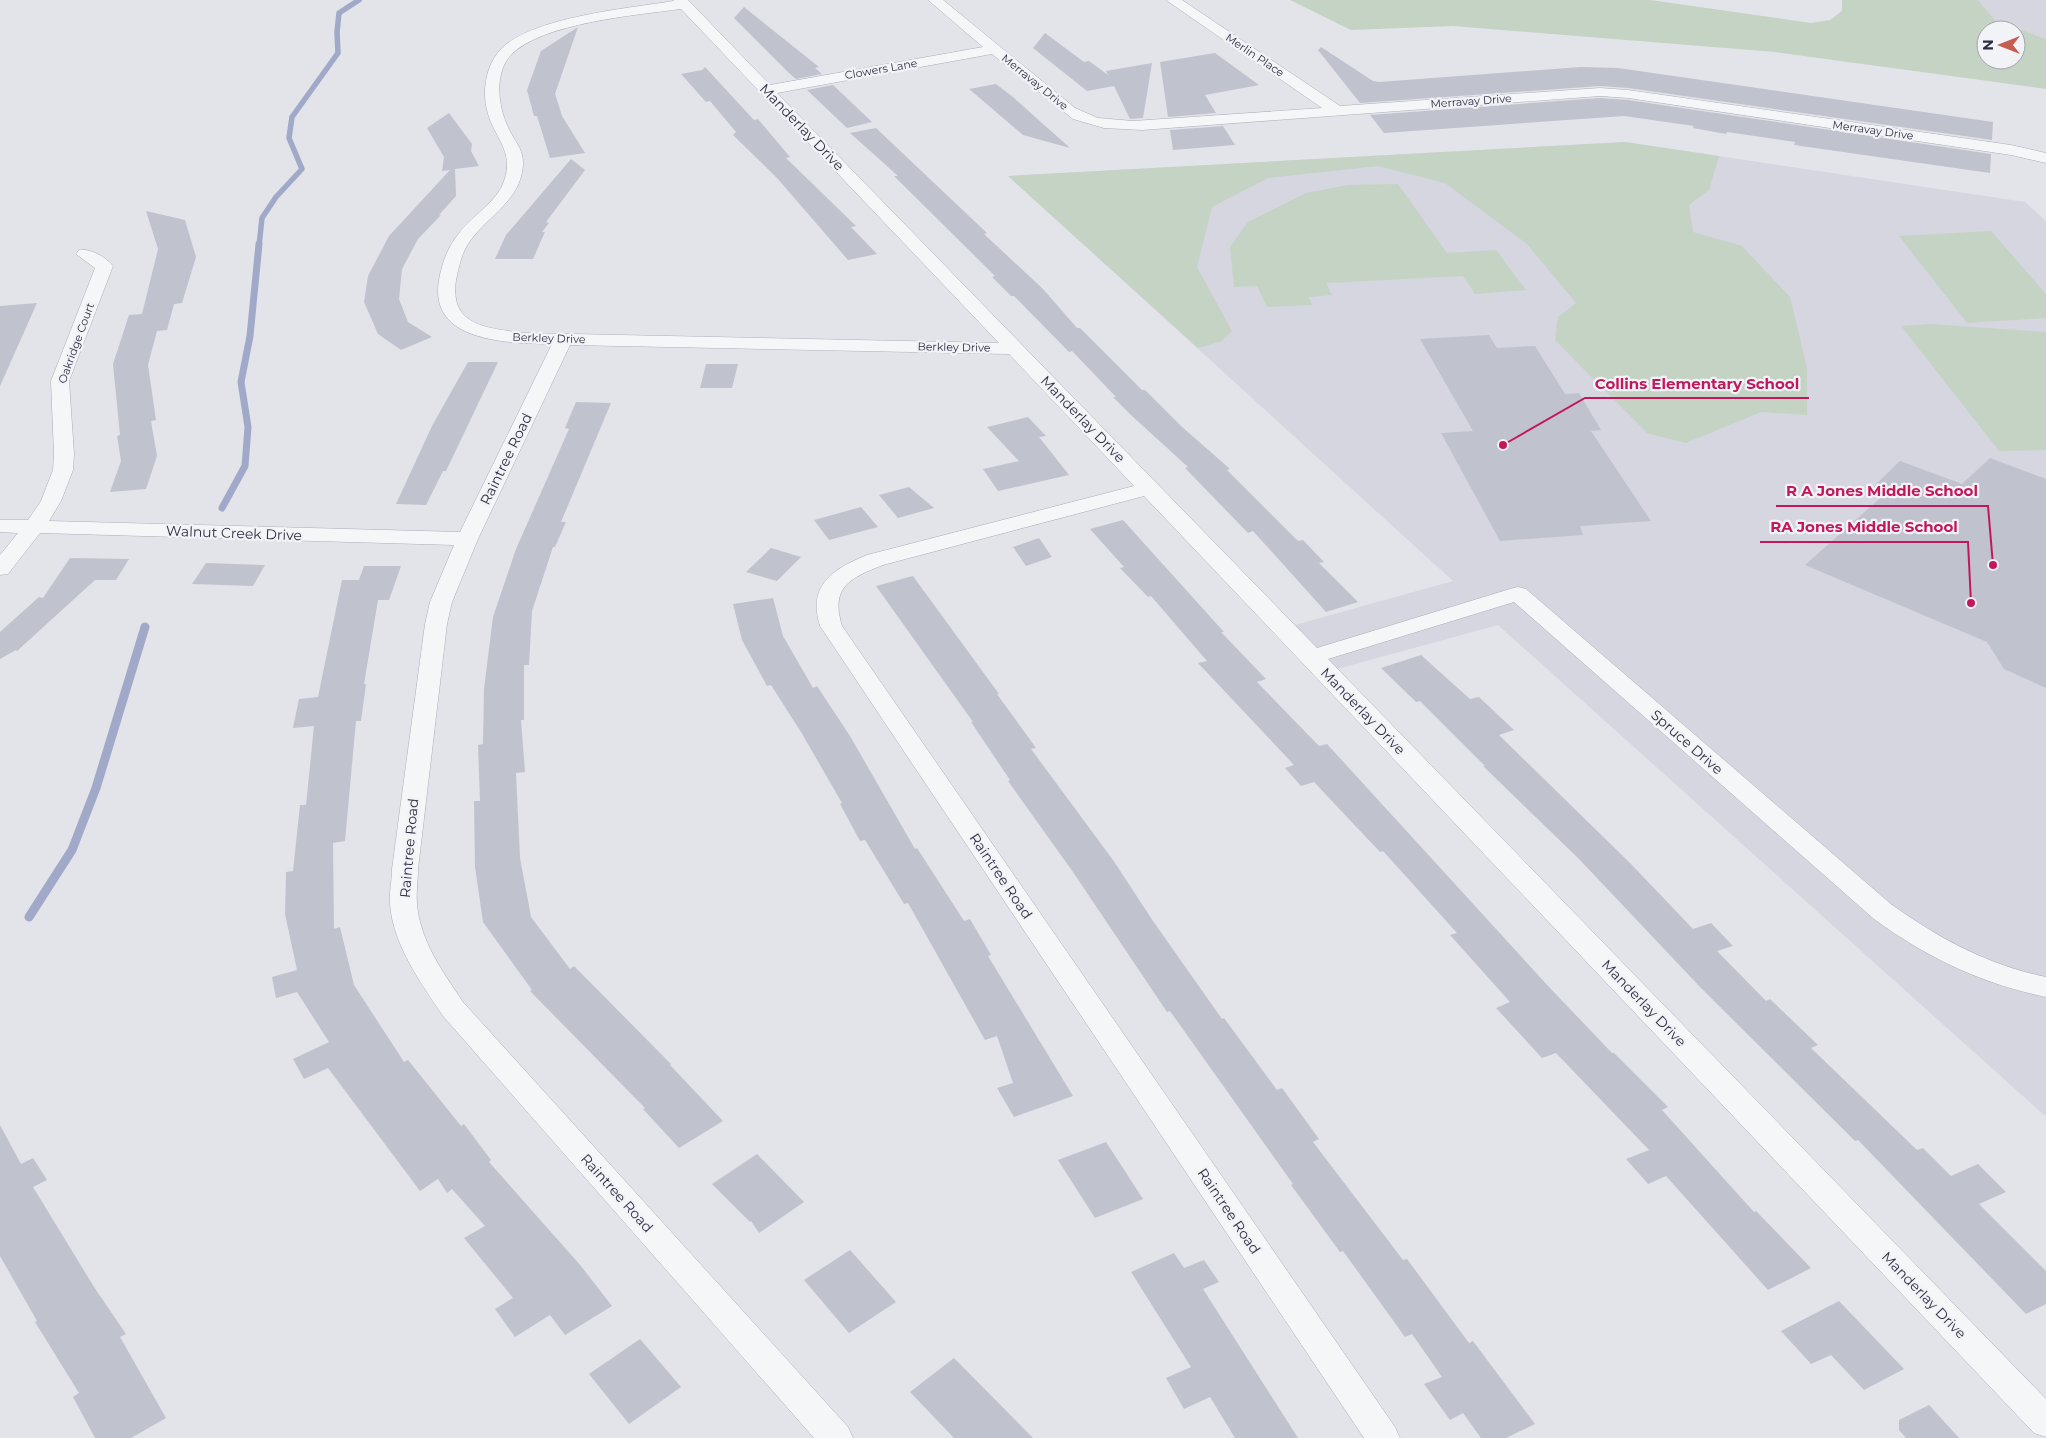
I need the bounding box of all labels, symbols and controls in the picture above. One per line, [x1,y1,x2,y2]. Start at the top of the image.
north arrow [1976,20,2026,70]
street label: Merlin Place [1223,30,1287,80]
text: N [1979,39,1997,51]
street label: Merravay Drive [999,51,1071,113]
street label: Clowers Lane [844,56,919,82]
street label: Manderlay Drive [756,80,848,174]
street label: Merravay Drive [1430,91,1512,111]
street label: Merravay Drive [1832,117,1915,143]
street label: Oakridge Court [55,300,97,385]
street label: Berkley Drive [512,330,586,346]
street label: Berkley Drive [917,339,991,355]
callout: Collins Elementary School [1585,368,1809,398]
street label: Manderlay Drive [1037,372,1129,466]
text: Collins Elementary School [1595,374,1799,393]
street label: Raintree Road [476,410,536,508]
callout: R A Jones Middle School [1776,476,1988,506]
text: R A Jones Middle School [1786,481,1978,500]
callout: RA Jones Middle School [1760,512,1968,542]
text: RA Jones Middle School [1770,517,1958,536]
street label: Walnut Creek Drive [166,522,302,544]
street label: Manderlay Drive [1317,664,1409,758]
street label: Spruce Drive [1647,706,1727,778]
street label: Raintree Road [396,797,422,899]
street label: Raintree Road [966,830,1036,922]
street label: Manderlay Drive [1598,956,1690,1050]
street label: Raintree Road [577,1150,657,1236]
street label: Raintree Road [1194,1165,1264,1257]
street label: Manderlay Drive [1878,1248,1970,1342]

